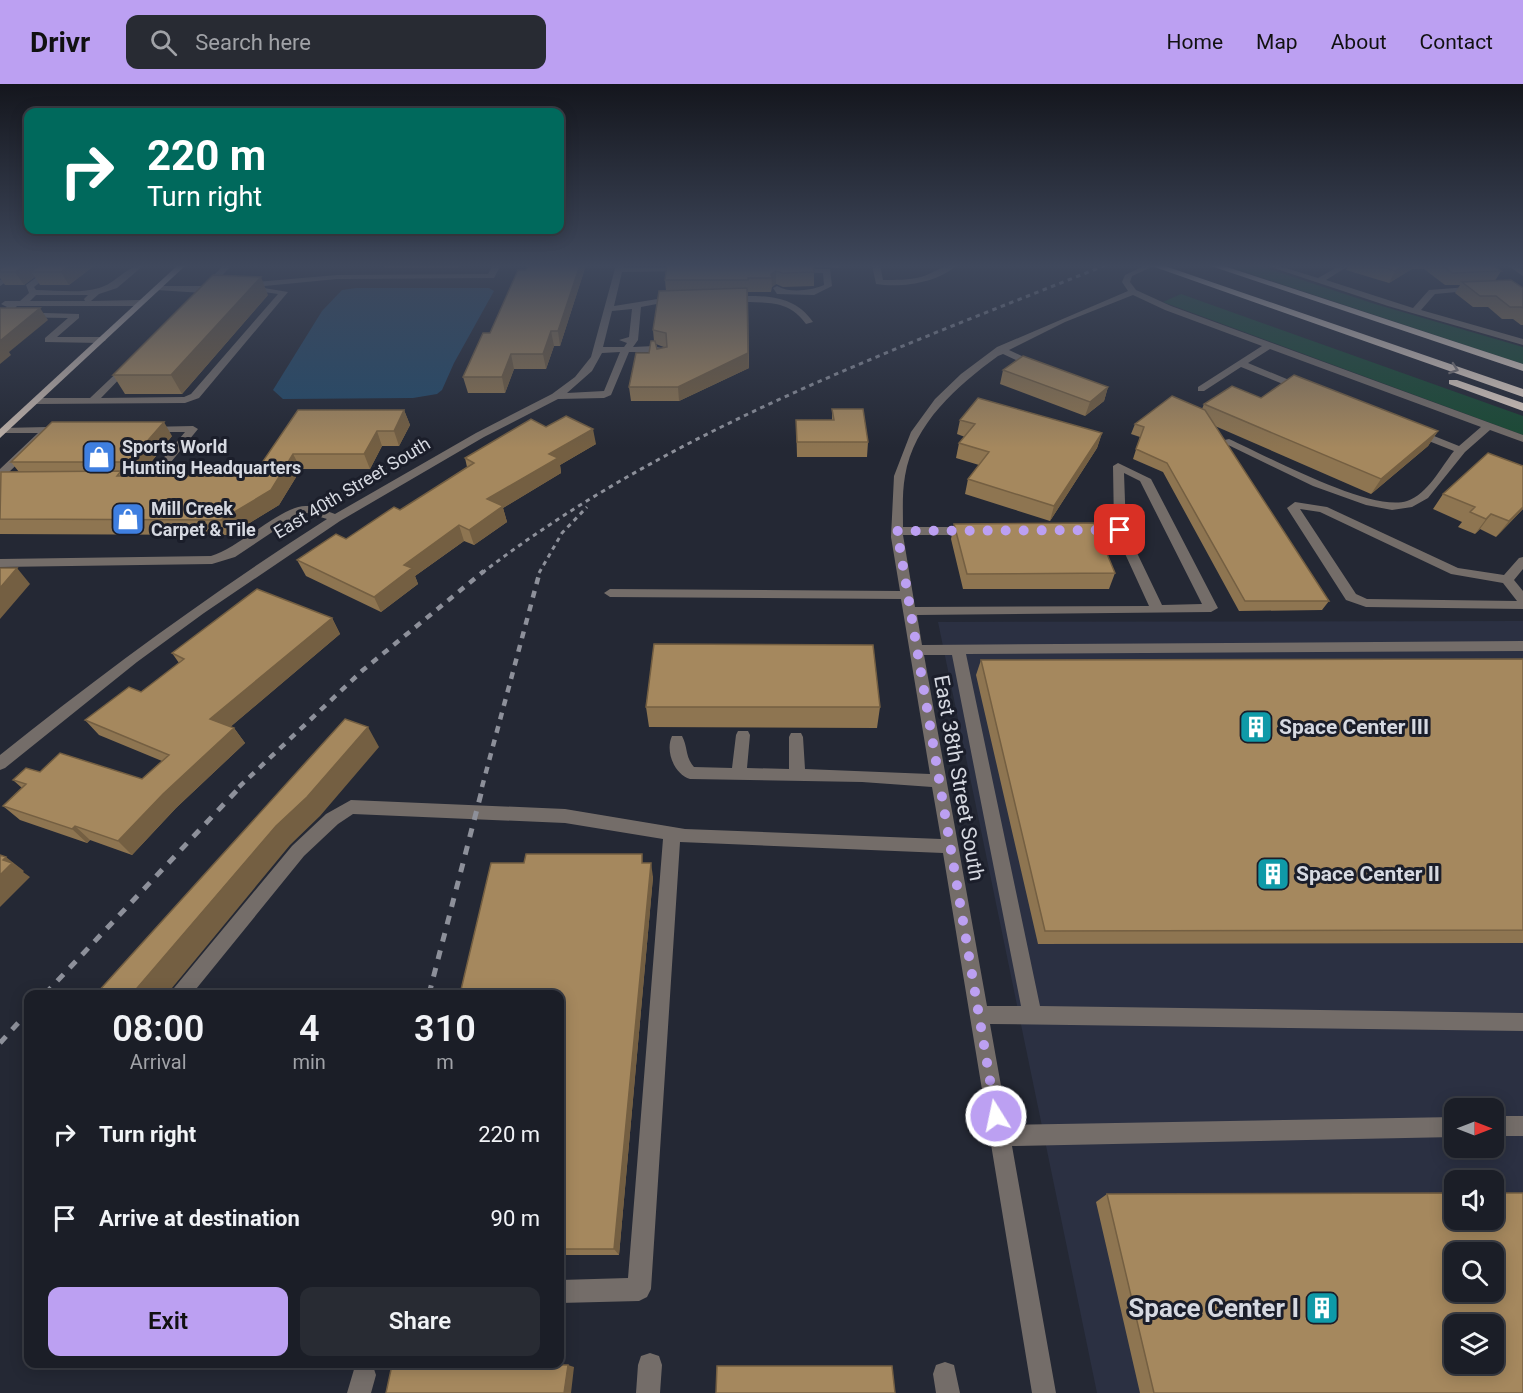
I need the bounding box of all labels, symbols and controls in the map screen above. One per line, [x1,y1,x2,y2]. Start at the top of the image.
search box [126,15,546,69]
text: Drivr [30,26,90,59]
icon: search [147,26,180,59]
text: Search here [195,30,311,55]
text: Home [1167,30,1223,54]
text: Map [1256,30,1298,54]
text: About [1331,30,1387,54]
text: Contact [1420,30,1493,54]
text: 220 m [147,131,266,180]
icon: right [48,132,126,210]
text: Turn right [147,181,262,213]
one-way arrow [1448,362,1459,375]
street label: East 40th Street South [270,433,434,543]
place label: Sports World Hunting Headquarters [122,436,301,478]
shop icon: Sports World Hunting Headquarters [81,439,117,475]
place label: Mill Creek Carpet & Tile [151,498,256,540]
shop icon: Mill Creek Carpet & Tile [110,501,146,537]
pin [1094,504,1145,555]
icon: arrive [1103,513,1136,546]
street label: East 38th Street South [929,673,989,883]
building icon: Space Center III [1238,709,1274,745]
place label: Space Center III [1279,715,1429,739]
building icon: Space Center II [1255,856,1291,892]
place label: Space Center II [1296,862,1440,886]
text: 08:00 [112,1008,204,1050]
text: 4 [299,1008,319,1050]
text: 310 [414,1008,476,1050]
text: Arrival [130,1050,187,1074]
text: min [292,1050,326,1074]
text: m [436,1050,454,1074]
position arrow [964,1084,1028,1148]
north arrow [1444,1098,1504,1158]
map controls [1444,1098,1504,1374]
icon: right [48,1118,81,1151]
text: Turn right [99,1122,196,1147]
text: 220 m [478,1122,540,1147]
button: sound [1444,1170,1504,1230]
icon: arrive [48,1202,81,1235]
text: Arrive at destination [99,1206,300,1231]
text: 90 m [491,1206,540,1231]
button: search [1444,1242,1504,1302]
button: Exit [48,1287,288,1356]
button: Share [300,1287,540,1356]
building icon: Space Center I [1304,1290,1340,1326]
place label: Space Center I [1128,1293,1299,1323]
button: layers [1444,1314,1504,1374]

